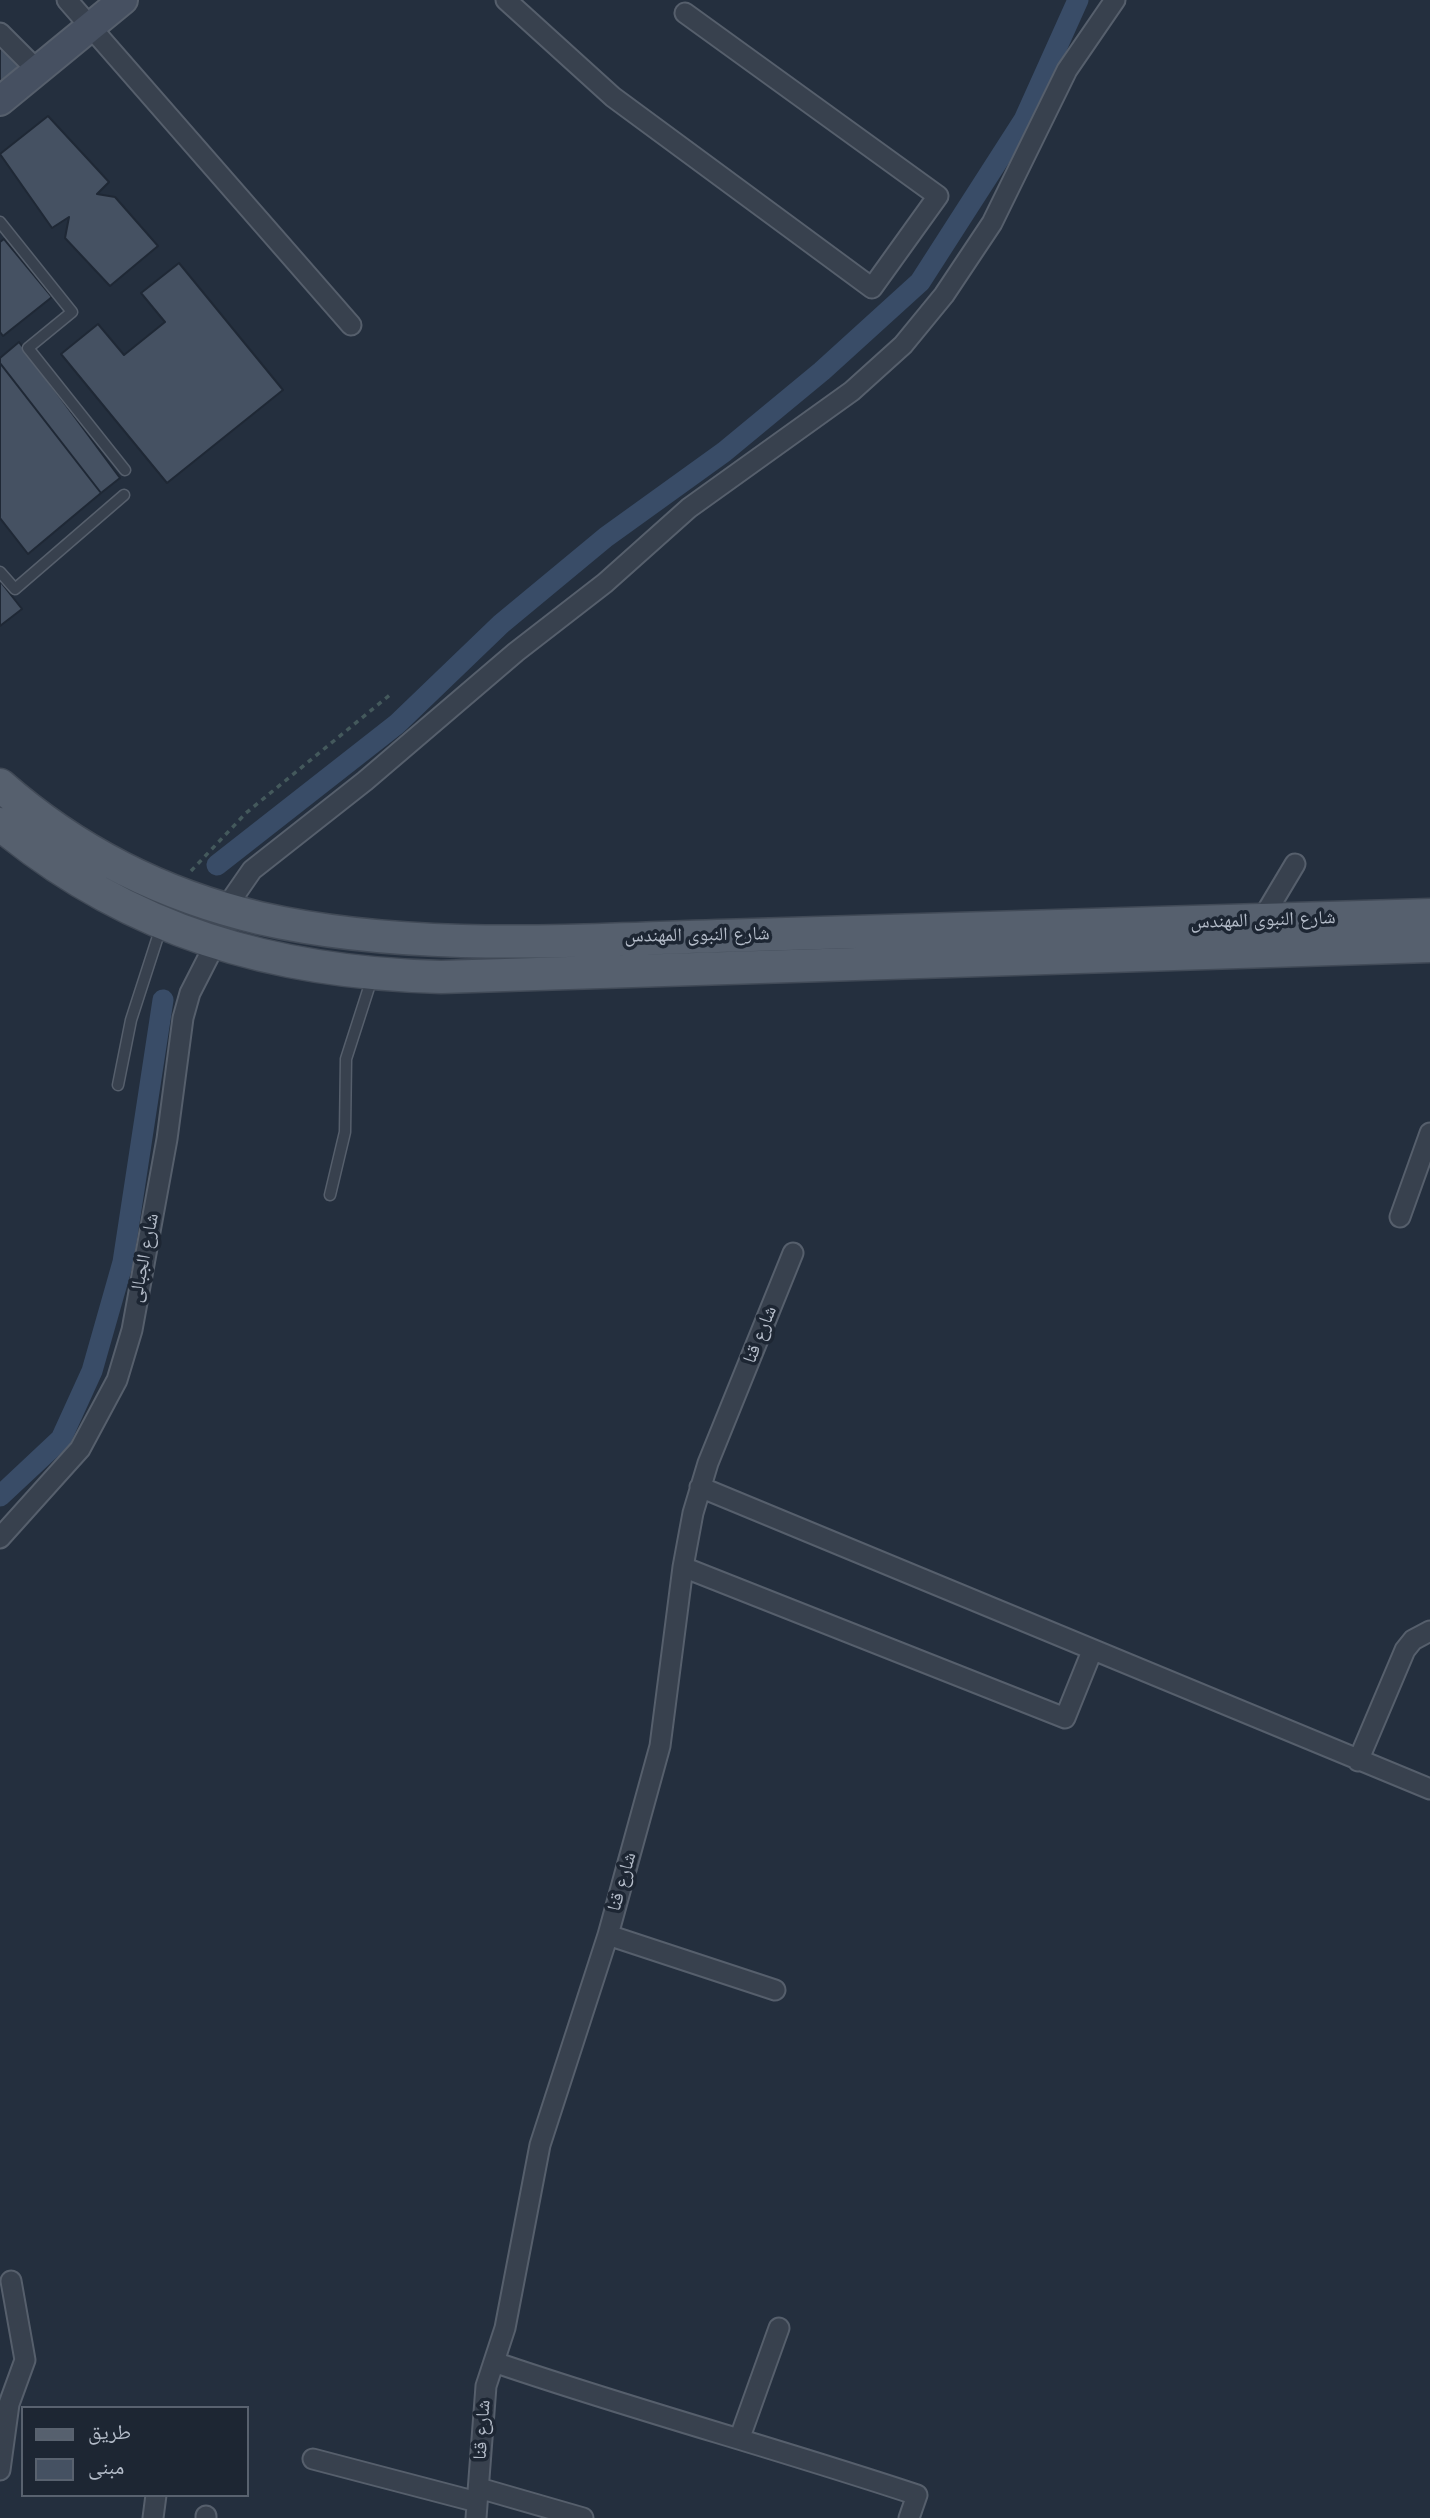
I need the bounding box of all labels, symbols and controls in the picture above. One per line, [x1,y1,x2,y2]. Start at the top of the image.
street label: شارع النبوى المهندس [1190,907,1336,935]
street label: شارع النبوى المهندس [624,923,770,949]
street label: شارع الجبالى [125,1211,165,1305]
street label: شارع قنا [739,1303,783,1367]
street label: شارع قنا [604,1850,642,1914]
street label: شارع قنا [470,2399,496,2461]
legend [21,2406,248,2497]
text: طريق [88,2417,131,2447]
text: مبنى [88,2452,124,2482]

